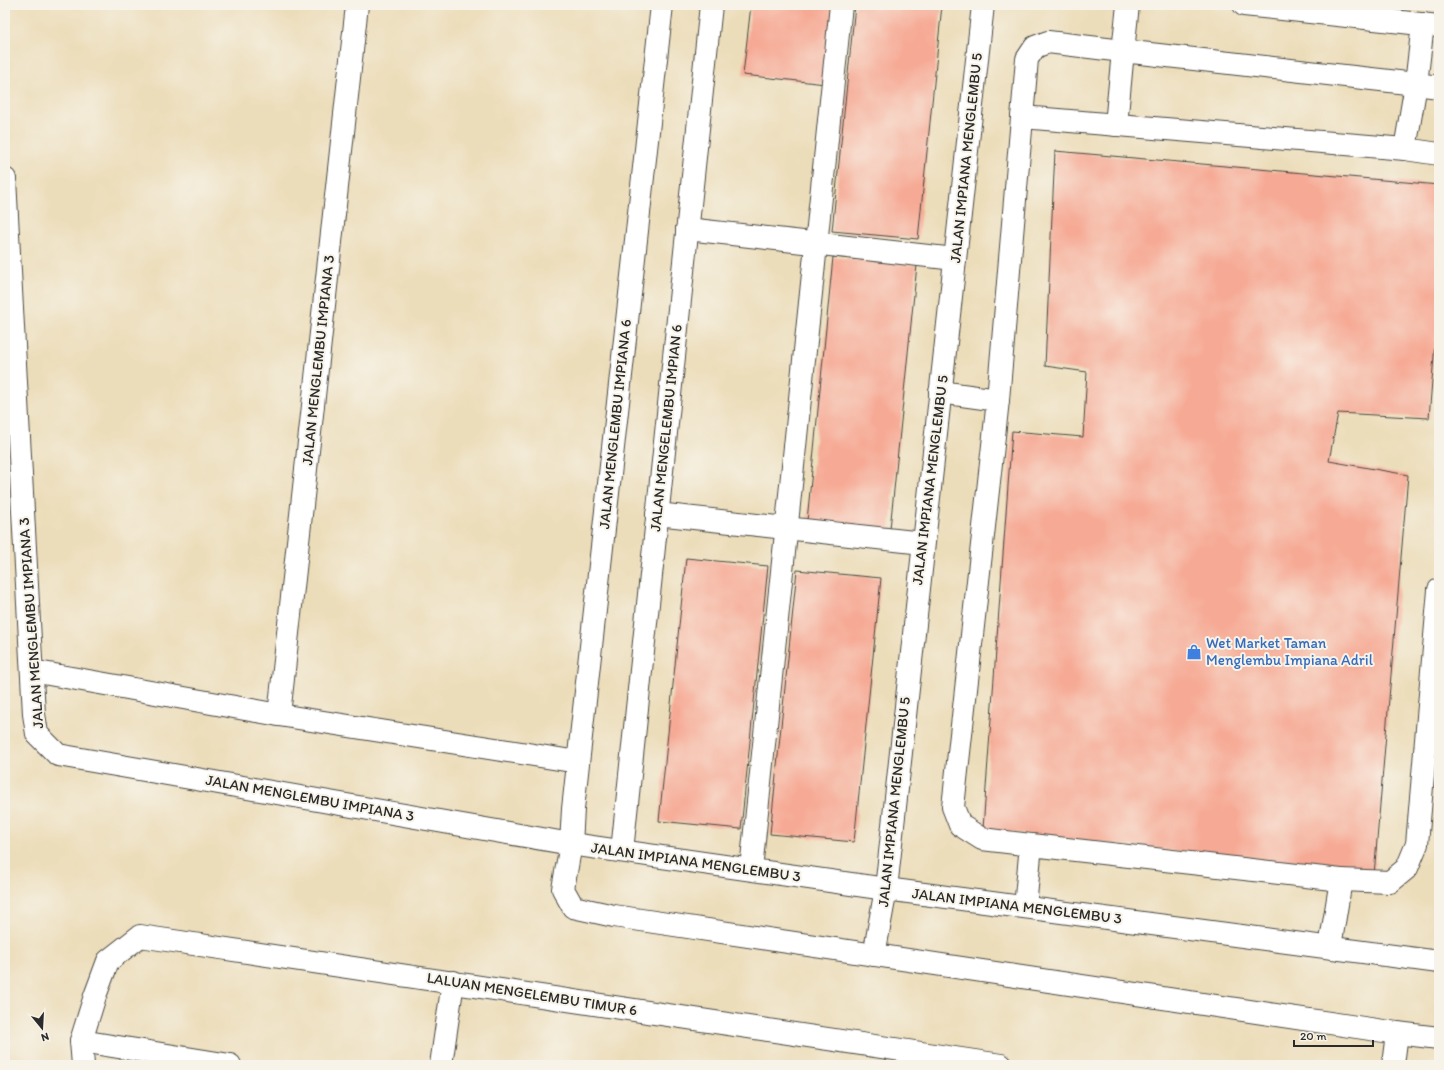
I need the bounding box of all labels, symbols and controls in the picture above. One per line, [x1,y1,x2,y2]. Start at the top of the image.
street label: JALAN IMPIANA MENGLEMBU 5 [946,52,986,264]
street label: JALAN MENGLEMBU IMPIANA 3 [298,254,338,466]
street label: JALAN MENGLEMBU IMPIANA 6 [595,318,635,530]
street label: JALAN MENGELEMBU IMPIAN 6 [646,323,686,533]
street label: JALAN IMPIANA MENGLEMBU 5 [908,374,952,586]
street label: JALAN MENGLEMBU IMPIANA 3 [15,517,47,729]
place label: Wet Market Taman Menglembu Impiana Adril [1206,634,1374,669]
shop icon: Wet Market Taman Menglembu Impiana Adril [1185,643,1203,661]
street label: JALAN IMPIANA MENGLEMBU 5 [874,696,914,908]
street label: JALAN MENGLEMBU IMPIANA 3 [204,771,416,825]
street label: JALAN IMPIANA MENGLEMBU 3 [590,838,802,886]
street label: JALAN IMPIANA MENGLEMBU 3 [911,884,1123,928]
street label: LALUAN MENGELEMBU TIMUR 6 [426,968,639,1020]
north arrow [22,1008,62,1048]
scale bar [1294,1022,1373,1048]
text: 20 m [1300,1029,1327,1043]
text: N [39,1030,50,1044]

